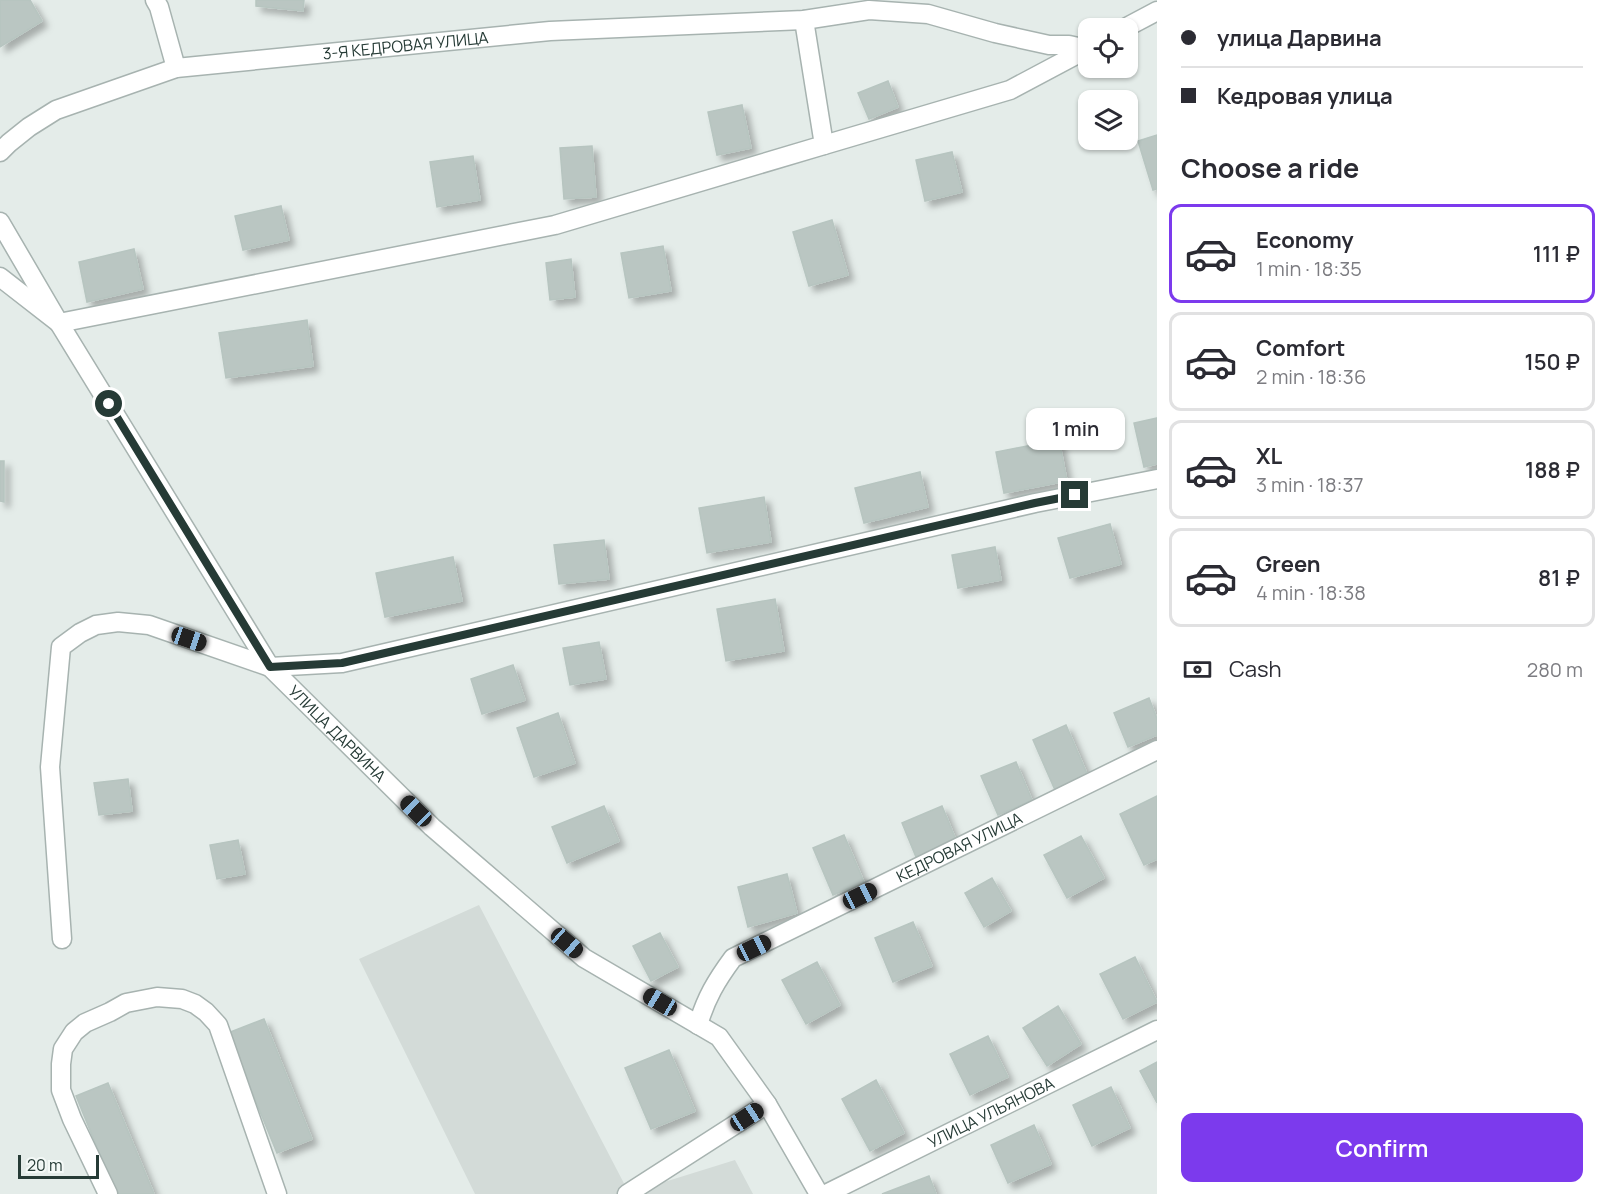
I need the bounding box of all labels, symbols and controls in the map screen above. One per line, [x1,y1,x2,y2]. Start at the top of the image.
map controls [1078,18,1138,150]
button: locate [1078,18,1138,78]
text: улица Дарвина [1217,23,1382,53]
street label: 3-Я КЕДРОВАЯ УЛИЦА [322,26,489,64]
text: Кедровая улица [1217,81,1393,111]
button: layers [1078,90,1138,150]
text: Choose a ride [1181,149,1359,186]
text: Economy [1256,225,1354,255]
icon: car [1184,227,1238,281]
text: 111 ₽ [1533,239,1580,269]
text: 1 min · 18:35 [1256,255,1362,282]
text: Comfort [1256,333,1345,363]
icon: car [1184,335,1238,389]
text: 150 ₽ [1524,347,1580,377]
text: 2 min · 18:36 [1256,363,1366,390]
route start [95,390,122,417]
callout: 1 min [1026,408,1124,450]
text: 1 min [1052,415,1099,442]
text: XL [1256,441,1282,471]
icon: car [1184,443,1238,497]
text: 188 ₽ [1525,455,1580,485]
text: 3 min · 18:37 [1256,471,1364,498]
route end [1061,481,1088,508]
text: Green [1256,549,1321,579]
icon: car [1184,551,1238,605]
text: 81 ₽ [1538,563,1580,593]
text: 4 min · 18:38 [1256,579,1366,606]
car [169,625,209,653]
icon: cash [1181,653,1214,686]
text: Cash [1229,654,1282,684]
text: 280 m [1527,656,1583,683]
street label: УЛИЦА ДАРВИНА [283,680,391,787]
car [397,792,435,830]
street label: КЕДРОВАЯ УЛИЦА [893,807,1026,887]
car [840,880,880,912]
car [548,924,586,962]
car [734,932,774,964]
car [640,985,680,1019]
street label: УЛИЦА УЛЬЯНОВА [924,1072,1058,1153]
car [727,1100,767,1134]
button: Confirm [1181,1113,1583,1182]
scale bar [18,1152,99,1180]
text: 20 m [27,1154,63,1176]

